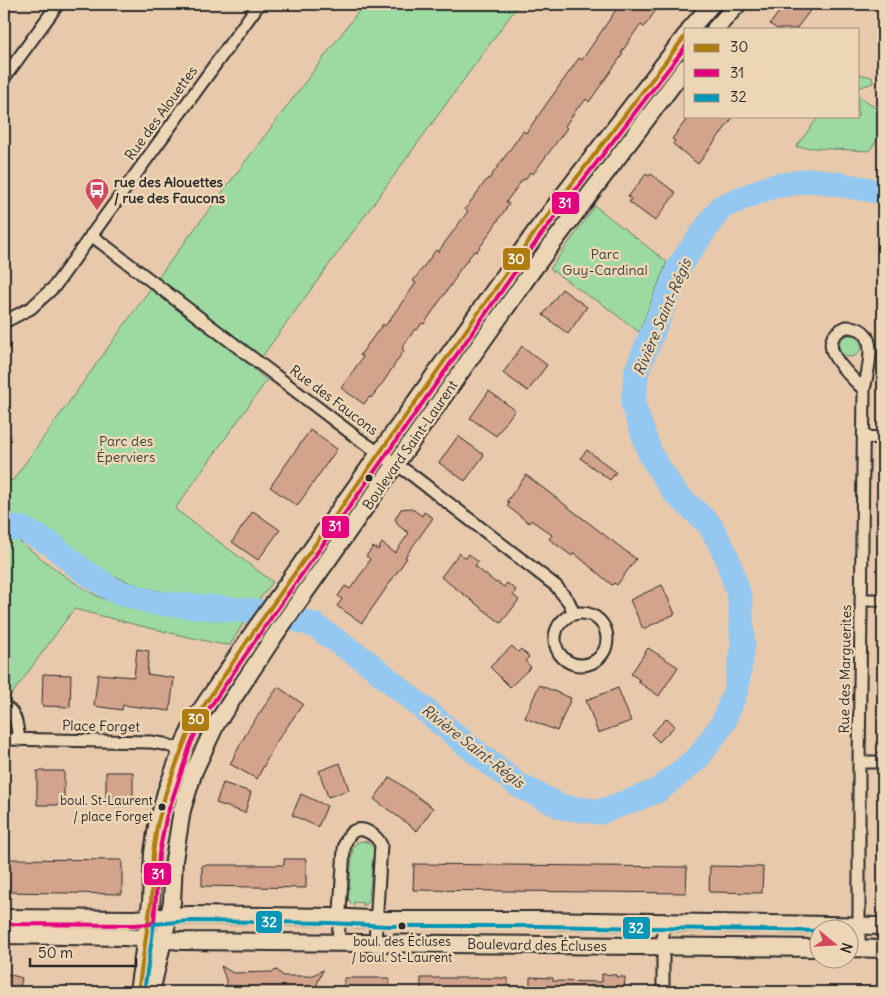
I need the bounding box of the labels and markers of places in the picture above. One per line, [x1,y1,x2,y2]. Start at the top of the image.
place label: rue des Alouettes / rue des Faucons [114,173,226,207]
bus stop icon: rue des Alouettes / rue des Faucons [84,177,110,211]
unlabelled marker [364,473,374,483]
place label: boul. St-Laurent / place Forget [60,792,154,825]
marker: boul. St-Laurent / place Forget [157,802,167,812]
marker: boul. des Écluses / boul. St-Laurent [397,921,407,931]
place label: boul. des Écluses / boul. St-Laurent [352,932,453,966]

